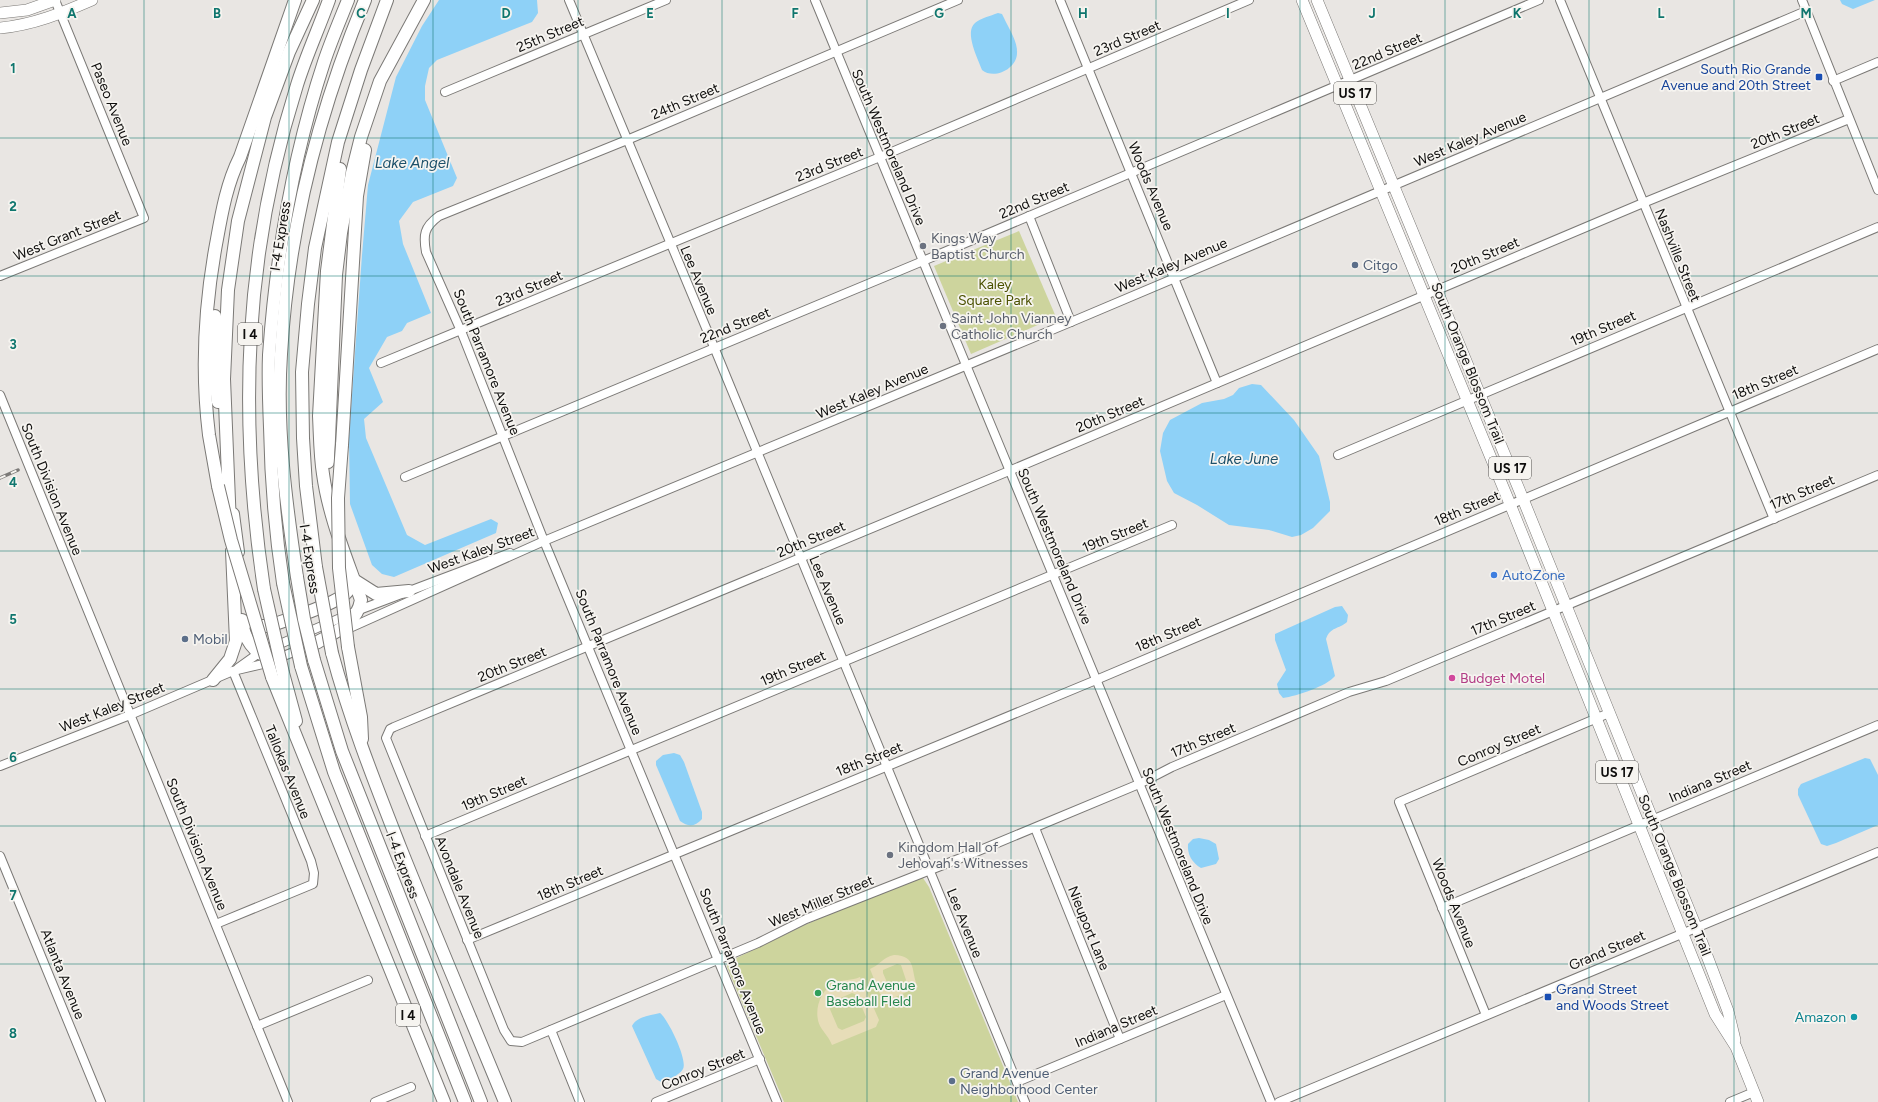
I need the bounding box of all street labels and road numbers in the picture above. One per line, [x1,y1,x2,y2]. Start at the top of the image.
street label: 25th Street [514,13,586,56]
street label: 23rd Street [1091,17,1163,60]
street label: 22nd Street [1350,29,1425,74]
street label: Paseo Avenue [87,60,136,149]
street label: South Westmoreland Drive [848,67,929,228]
street label: 24th Street [649,80,722,123]
road number: US 17 [1334,82,1376,104]
street label: West Kaley Avenue [1412,108,1529,171]
street label: 20th Street [1748,110,1822,153]
street label: Woods Avenue [1124,139,1177,233]
street label: 23rd Street [793,143,865,186]
street label: 22nd Street [997,178,1072,223]
street label: I-4 Express [267,200,294,272]
street label: West Grant Street [11,206,123,265]
street label: Nashville Street [1651,206,1704,304]
street label: 20th Street [1448,233,1522,277]
street label: West Kaley Avenue [1113,234,1230,297]
street label: Lee Avenue [676,243,721,318]
street label: 23rd Street [493,267,565,310]
street label: South Orange Blossom Trail [1427,280,1508,446]
street label: South Parramore Avenue [449,287,524,438]
street label: 22nd Street [698,304,773,347]
street label: 19th Street [1568,307,1638,350]
road number: I 4 [238,323,262,345]
street label: West Kaley Avenue [814,360,931,423]
street label: 18th Street [1730,361,1801,404]
street label: 20th Street [1073,392,1147,436]
street label: South Division Avenue [17,421,86,558]
road number: US 17 [1489,457,1531,479]
street label: South Westmoreland Drive [1014,466,1095,627]
street label: 17th Street [1767,471,1837,514]
street label: 18th Street [1432,487,1503,530]
street label: 19th Street [1080,515,1151,556]
street label: 20th Street [774,517,848,561]
street label: I-4 Express [296,523,323,595]
street label: West Kaley Street [426,523,537,578]
street label: Lee Avenue [805,553,850,628]
street label: South Parramore Avenue [571,587,646,738]
street label: 17th Street [1468,597,1538,640]
street label: 18th Street [1133,613,1204,656]
street label: 20th Street [475,643,549,686]
street label: 19th Street [758,647,828,690]
street label: West Kaley Street [57,679,167,736]
street label: 17th Street [1168,719,1238,762]
street label: Conroy Street [1455,720,1543,771]
street label: Tallokas Avenue [261,723,314,822]
street label: 18th Street [833,738,905,780]
street label: Indiana Street [1666,756,1754,806]
road number: US 17 [1596,761,1638,783]
street label: South Westmoreland Drive [1138,765,1217,928]
street label: 19th Street [459,772,529,815]
street label: South Division Avenue [162,776,231,913]
street label: South Orange Blossom Trail [1634,792,1715,958]
street label: I-4 Express [382,829,423,901]
street label: Avondale Avenue [431,833,488,941]
street label: Woods Avenue [1428,856,1479,951]
street label: 18th Street [535,862,606,905]
street label: West Miller Street [766,872,876,931]
street label: Nieuport Lane [1064,884,1113,973]
street label: South Parramore Avenue [695,886,770,1037]
street label: Lee Avenue [943,886,986,961]
street label: Atlanta Avenue [37,926,89,1022]
street label: Grand Street [1567,927,1648,974]
street label: Indiana Street [1072,1001,1160,1051]
road number: I 4 [396,1004,420,1026]
street label: Conroy Street [659,1045,748,1094]

